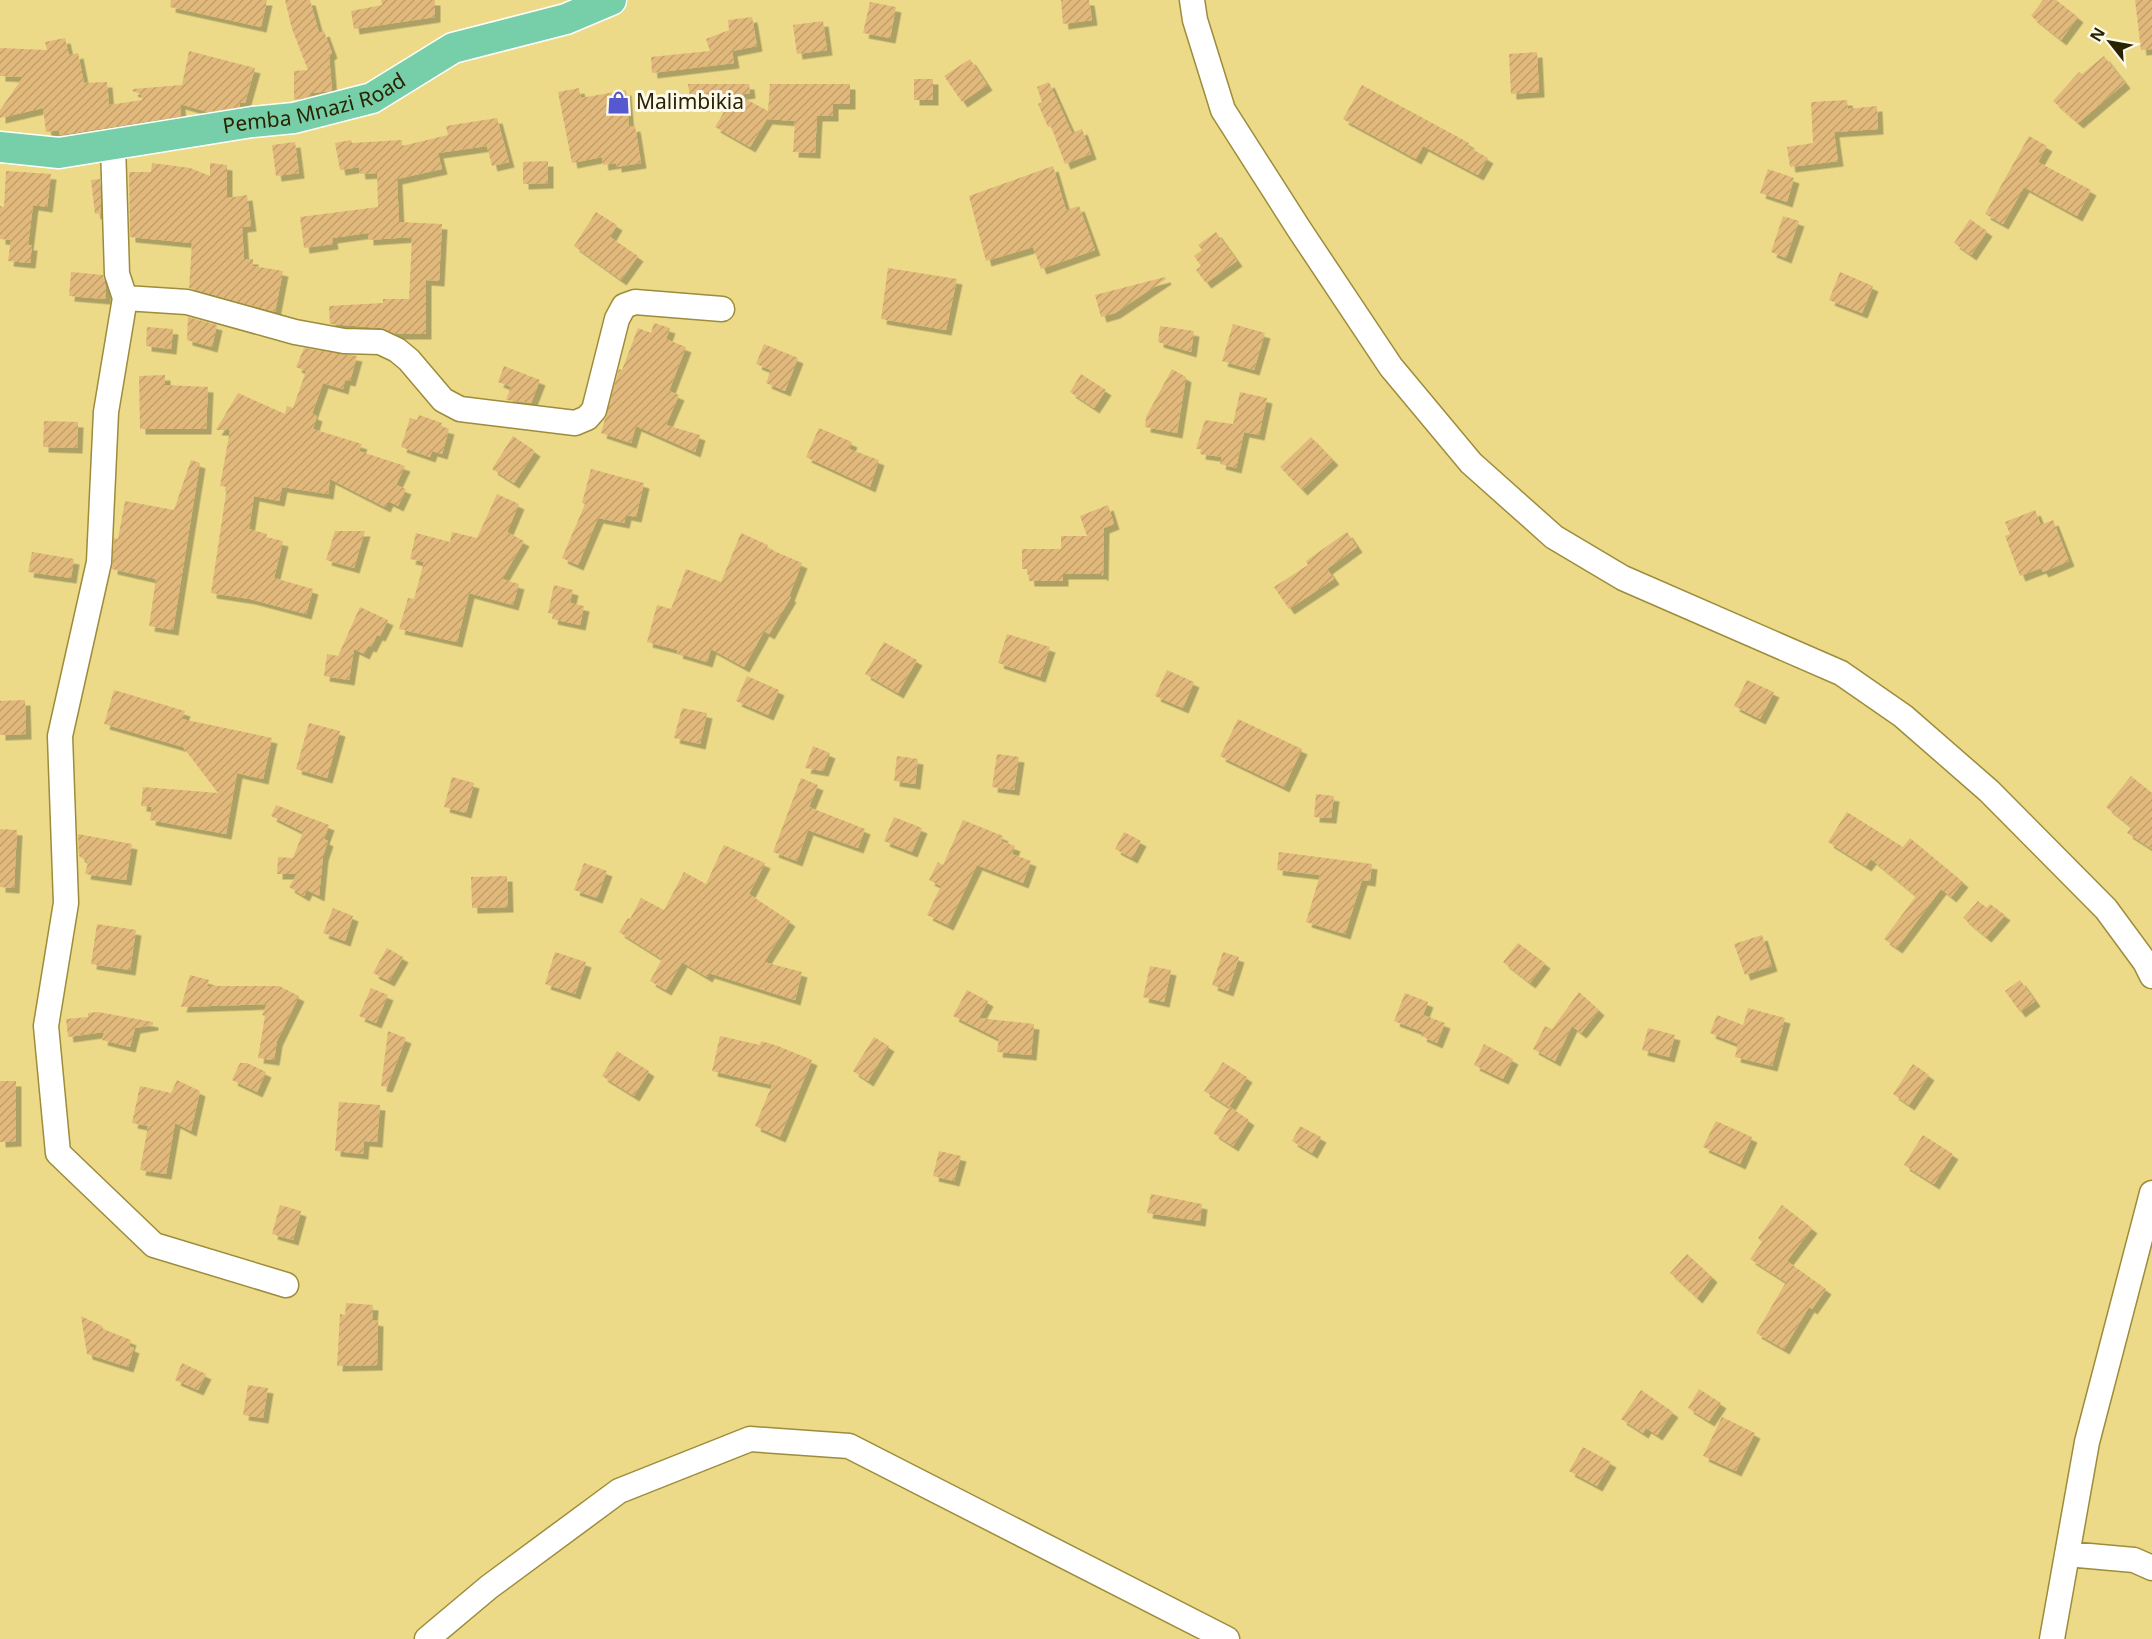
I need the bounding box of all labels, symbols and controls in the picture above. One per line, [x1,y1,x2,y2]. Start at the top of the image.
north arrow [2080,12,2140,72]
text: N [2084,23,2110,46]
street label: Pemba Mnazi Road [220,66,411,140]
place label: Malimbikia [636,87,744,115]
shop icon: Malimbikia [605,89,631,115]

